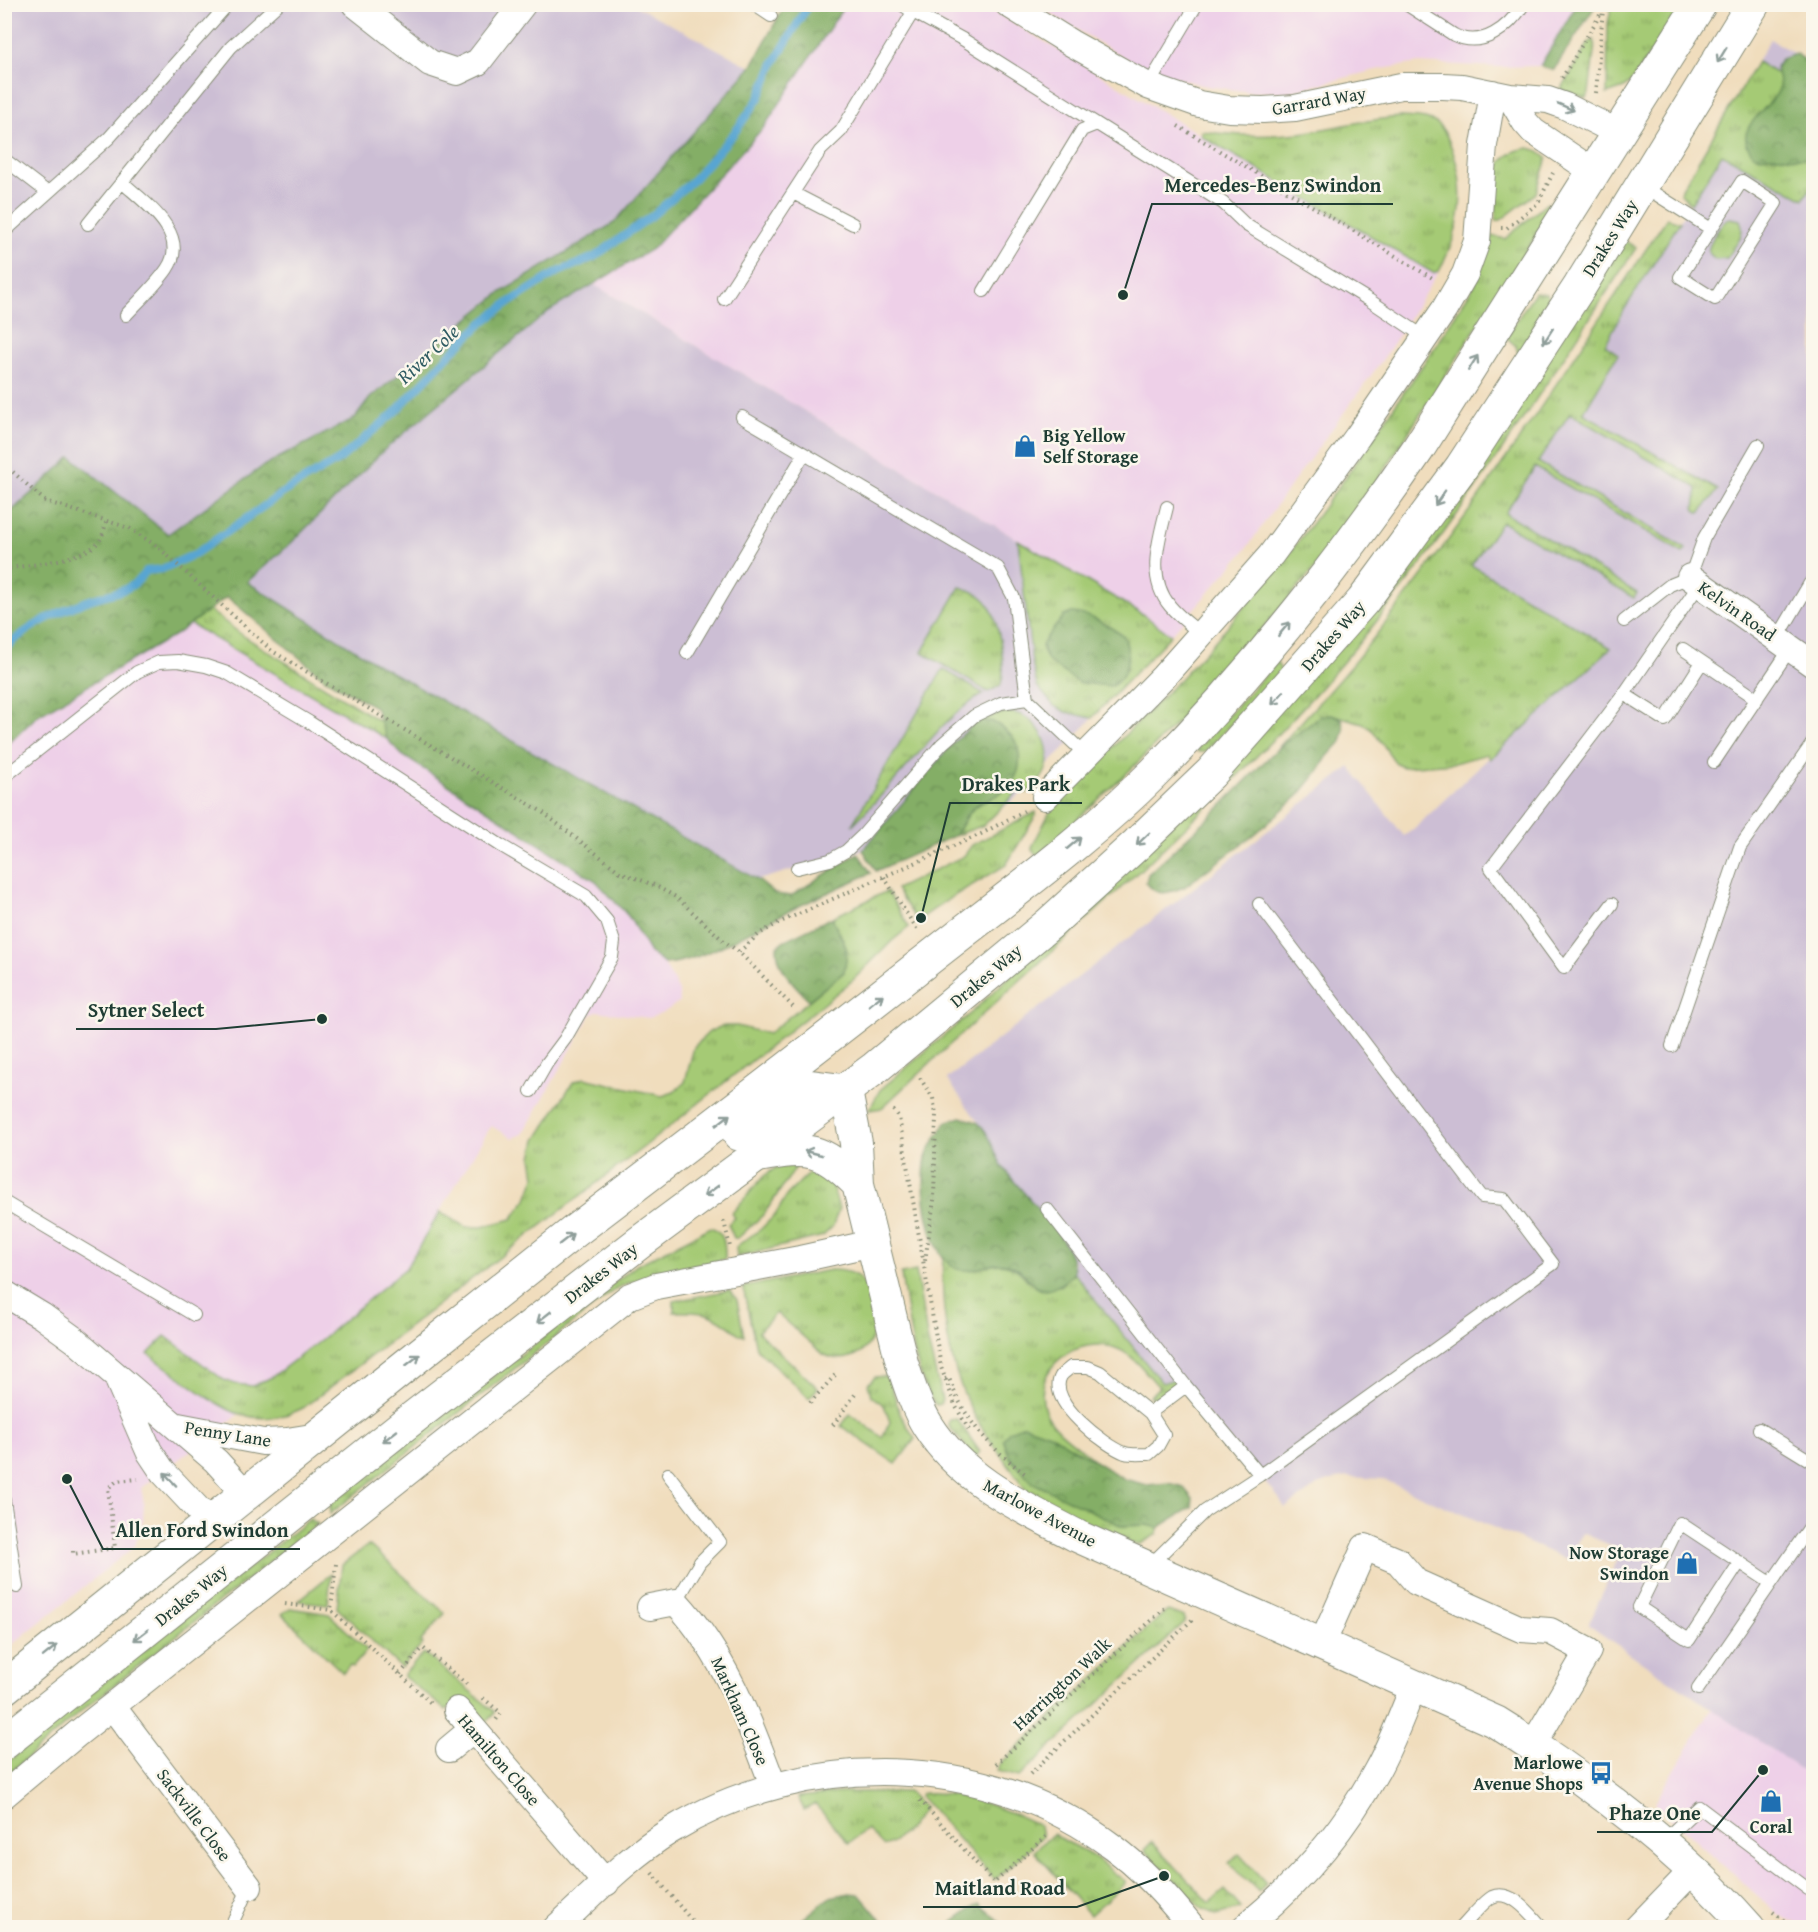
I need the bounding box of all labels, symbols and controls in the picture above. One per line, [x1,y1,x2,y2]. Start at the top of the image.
one-way arrow [1716,46,1728,63]
street label: Garrard Way [1270,79,1368,122]
one-way arrow [1557,102,1575,114]
callout: Mercedes-Benz Swindon [1152,166,1393,204]
text: Mercedes-Benz Swindon [1165,170,1382,199]
street label: Drakes Way [1575,194,1644,282]
water label: River Cole [389,317,465,391]
one-way arrow [1542,327,1555,344]
one-way arrow [1467,355,1479,372]
place label: Big Yellow Self Storage [1043,422,1139,470]
shop icon: Big Yellow Self Storage [1012,433,1038,459]
one-way arrow [1434,489,1446,505]
street label: Kelvin Road [1693,574,1782,648]
street label: Drakes Way [1294,594,1371,677]
one-way arrow [1277,622,1291,637]
one-way arrow [1271,691,1285,706]
callout: Drakes Park [950,765,1082,803]
text: Drakes Park [962,769,1071,798]
one-way arrow [1135,831,1150,846]
one-way arrow [1066,836,1082,849]
street label: Drakes Way [944,937,1028,1014]
callout: Sytner Select [76,991,216,1029]
one-way arrow [868,993,884,1006]
text: Sytner Select [88,995,205,1024]
one-way arrow [714,1113,730,1126]
one-way arrow [804,1146,823,1158]
one-way arrow [703,1184,719,1197]
one-way arrow [558,1232,574,1245]
street label: Drakes Way [558,1235,643,1310]
one-way arrow [536,1310,552,1323]
one-way arrow [405,1354,421,1367]
street label: Penny Lane [183,1413,273,1454]
one-way arrow [383,1429,398,1443]
street label: Marlowe Avenue [979,1471,1102,1554]
one-way arrow [163,1472,177,1487]
callout: Allen Ford Swindon [103,1511,300,1549]
text: Allen Ford Swindon [115,1515,289,1544]
place label: Now Storage Swindon [1569,1539,1669,1587]
shop icon: Now Storage Swindon [1674,1550,1700,1576]
street label: Drakes Way [148,1557,233,1633]
one-way arrow [134,1628,150,1641]
street label: Harrington Walk [1006,1630,1118,1737]
one-way arrow [42,1644,58,1657]
street label: Markham Close [704,1652,777,1770]
street label: Hamilton Close [452,1708,547,1812]
place label: Marlowe Avenue Shops [1473,1749,1583,1797]
bus stop icon: Marlowe Avenue Shops [1588,1760,1614,1786]
street label: Sackville Close [150,1763,238,1867]
shop icon: Coral [1758,1788,1784,1814]
callout: Phaze One [1597,1794,1712,1832]
text: Phaze One [1609,1798,1701,1827]
place label: Coral [1750,1813,1793,1840]
callout: Maitland Road [923,1869,1077,1907]
text: Maitland Road [935,1873,1066,1902]

